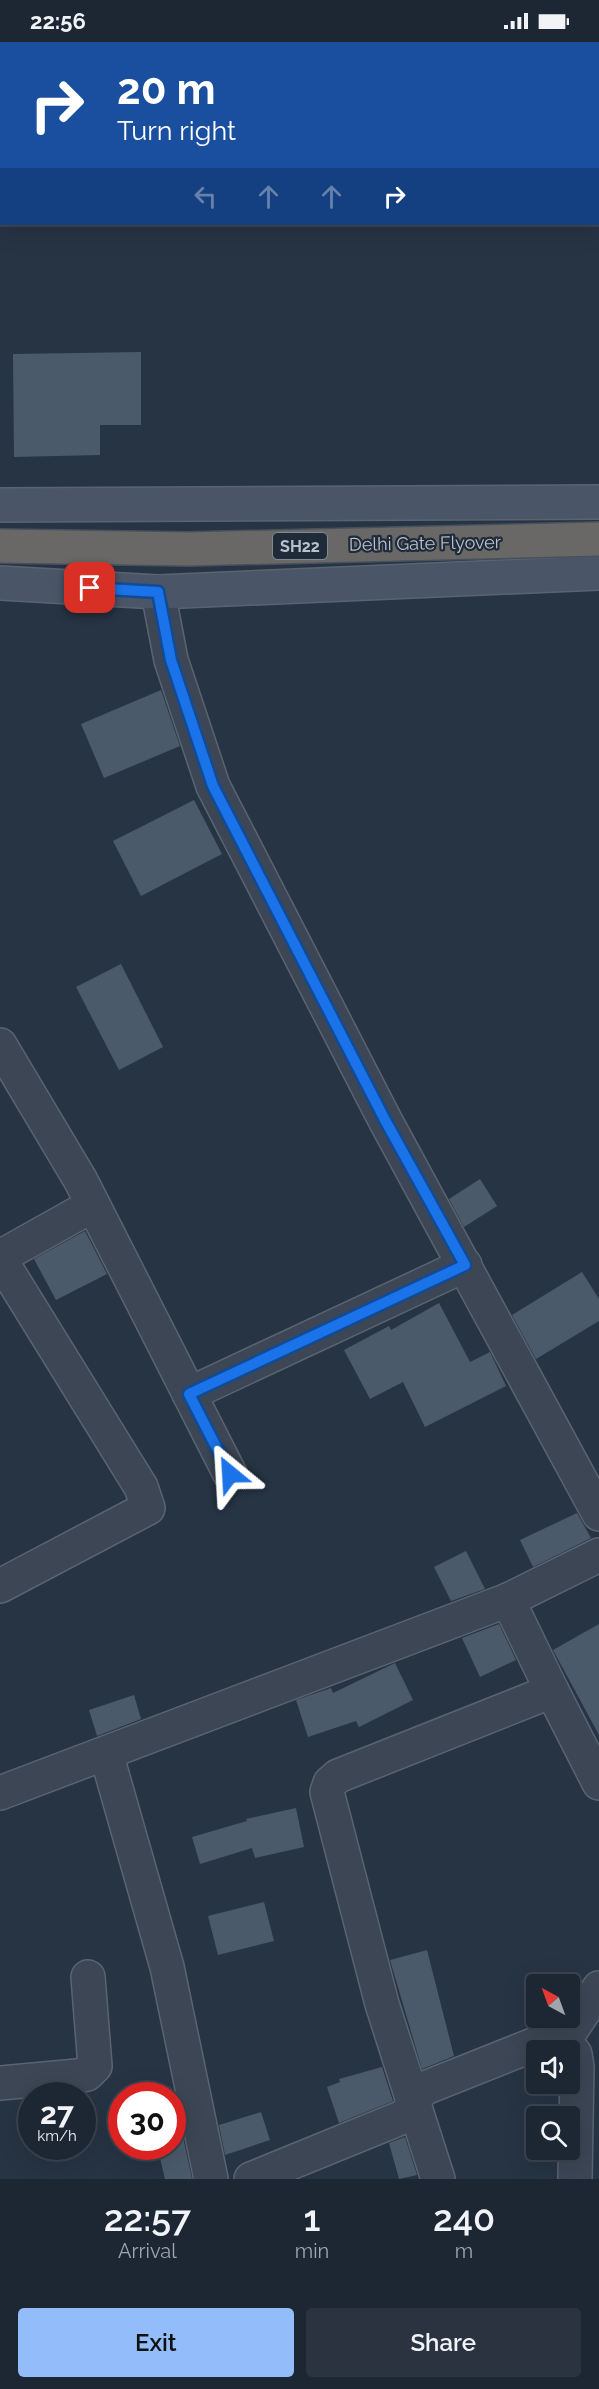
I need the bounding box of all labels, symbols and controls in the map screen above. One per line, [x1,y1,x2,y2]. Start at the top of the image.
text: 22:56 [30,8,86,34]
text: 20 m [117,65,216,114]
icon: right [18,66,96,144]
text: Turn right [117,115,236,146]
icon: left [189,180,222,213]
icon: ahead [252,180,285,213]
icon: ahead [315,180,348,213]
icon: right [378,180,411,213]
street label: Delhi Gate Flyover [349,531,502,555]
road number: SH22 [273,533,327,559]
pin [64,562,115,613]
icon: arrive [73,571,106,604]
position arrow [198,1442,262,1506]
north arrow [526,1974,580,2028]
map controls [526,1974,580,2160]
button: sound [526,2040,580,2094]
speed limit sign: 30 [108,2082,186,2160]
text: 27 [40,2096,74,2131]
button: search [526,2106,580,2160]
text: km/h [37,2127,77,2145]
text: 22:57 [104,2197,191,2239]
text: 1 [303,2197,320,2239]
text: 240 [433,2197,495,2239]
text: Arrival [118,2239,177,2263]
text: min [295,2239,329,2263]
text: m [455,2239,473,2263]
button: Exit [18,2308,294,2377]
button: Share [306,2308,581,2377]

